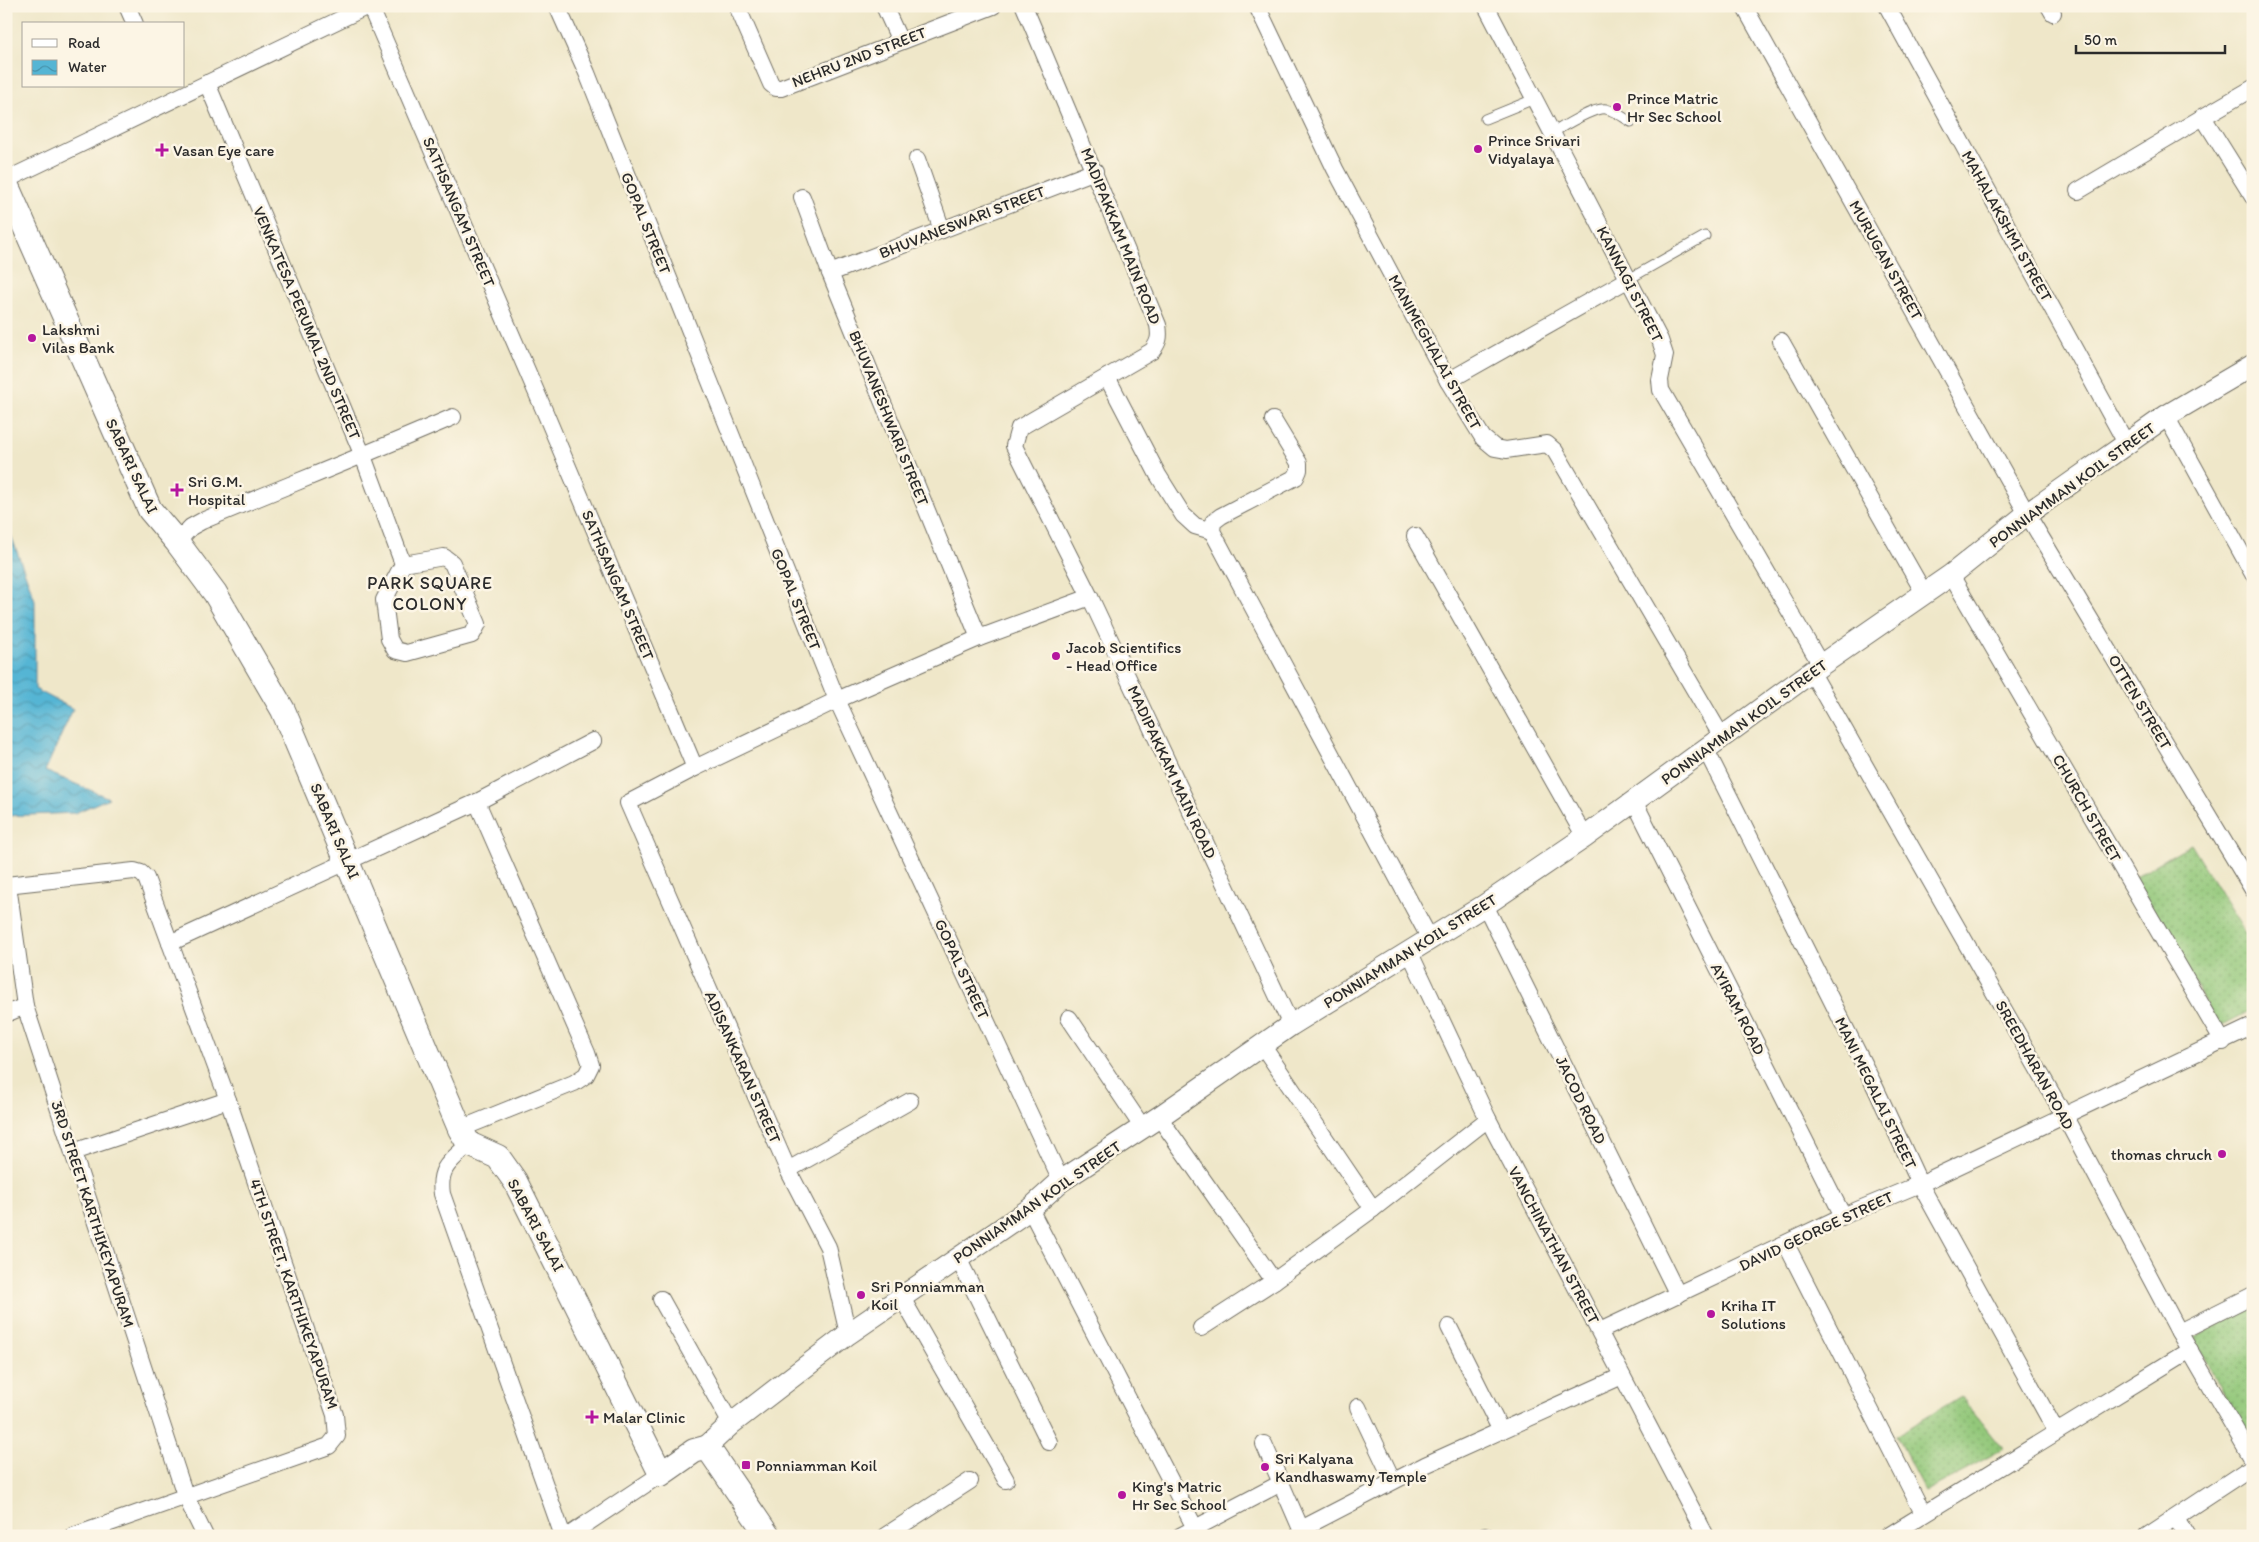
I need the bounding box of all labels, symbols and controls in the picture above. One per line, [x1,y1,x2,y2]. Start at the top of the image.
legend [22,22,185,88]
scale bar [2076,22,2225,54]
street label: NEHRU 2ND STREET [789,23,929,91]
text: 50 m [2084,31,2117,49]
text: Road [68,34,101,52]
text: Water [68,58,107,76]
place label: Prince Matric Hr Sec School [1627,89,1722,126]
marker: Prince Matric Hr Sec School [1611,101,1623,113]
place label: Prince Srivari Vidyalaya [1488,131,1580,168]
street label: SATHSANGAM STREET [419,134,499,290]
place label: Vasan Eye care [173,141,274,160]
marker: Vasan Eye care [155,143,169,157]
marker: Prince Srivari Vidyalaya [1472,143,1484,155]
street label: MADIPAKKAM MAIN ROAD [1077,145,1165,327]
street label: MAHALAKSHMI STREET [1958,147,2056,305]
street label: GOPAL STREET [617,169,675,277]
street label: BHUVANESWARI STREET [876,182,1048,262]
street label: MURUGAN STREET [1845,197,1927,323]
street label: VENKATESA PERUMAL 2ND STREET [249,204,365,442]
street label: KANNAGI STREET [1593,223,1667,345]
street label: MANIMEGHALAI STREET [1385,271,1485,433]
place label: Lakshmi Vilas Bank [42,320,115,357]
street label: BHUVANESHWARI STREET [845,328,933,508]
marker: Lakshmi Vilas Bank [26,332,38,344]
street label: SABARI SALAI [102,416,162,517]
street label: PONNIAMMAN KOIL STREET [1985,418,2159,552]
place label: Sri G.M. Hospital [188,472,246,509]
marker: Sri G.M. Hospital [170,483,184,497]
street label: SATHSANGAM STREET [578,507,658,663]
street label: GOPAL STREET [767,545,825,653]
district label: PARK SQUARE COLONY [367,572,493,615]
place label: Jacob Scientifics - Head Office [1066,638,1181,675]
marker: Jacob Scientifics - Head Office [1050,650,1062,662]
street label: OTTEN STREET [2104,651,2176,753]
street label: PONNIAMMAN KOIL STREET [1657,655,1831,789]
street label: MADIPAKKAM MAIN ROAD [1124,682,1221,862]
street label: CHURCH STREET [2048,751,2126,865]
street label: SABARI SALAI [306,780,364,882]
street label: PONNIAMMAN KOIL STREET [1320,890,1500,1012]
street label: GOPAL STREET [931,916,993,1022]
street label: AYIRAM ROAD [1707,960,1769,1058]
street label: ADISANKARAN STREET [701,988,785,1146]
street label: SREEDHARAN ROAD [1992,997,2078,1133]
street label: MANI MEGALAI STREET [1831,1014,1921,1172]
street label: JACOD ROAD [1552,1053,1610,1147]
street label: 3RD STREET KARTHIKEYAPURAM [47,1098,139,1330]
street label: PONNIAMMAN KOIL STREET [949,1137,1125,1267]
place label: thomas chruch [2111,1145,2212,1164]
marker: thomas chruch [2216,1148,2228,1160]
street label: VANCHINATHAN STREET [1504,1163,1604,1327]
street label: SABARI SALAI [504,1175,568,1275]
street label: 4TH STREET, KARTHIKEYAPURAM [246,1176,342,1412]
street label: DAVID GEORGE STREET [1736,1187,1896,1275]
place label: Sri Ponniamman Koil [871,1277,985,1314]
marker: Sri Ponniamman Koil [855,1289,867,1301]
place label: Kriha IT Solutions [1721,1296,1786,1333]
marker: Kriha IT Solutions [1705,1308,1717,1320]
place label: Malar Clinic [603,1408,685,1427]
marker: Malar Clinic [585,1410,599,1424]
place label: Sri Kalyana Kandhaswamy Temple [1275,1449,1427,1486]
place label: Ponniamman Koil [756,1456,878,1475]
marker: Ponniamman Koil [740,1459,752,1471]
marker: Sri Kalyana Kandhaswamy Temple [1259,1461,1271,1473]
place label: King's Matric Hr Sec School [1132,1477,1227,1514]
marker: King's Matric Hr Sec School [1116,1489,1128,1501]

